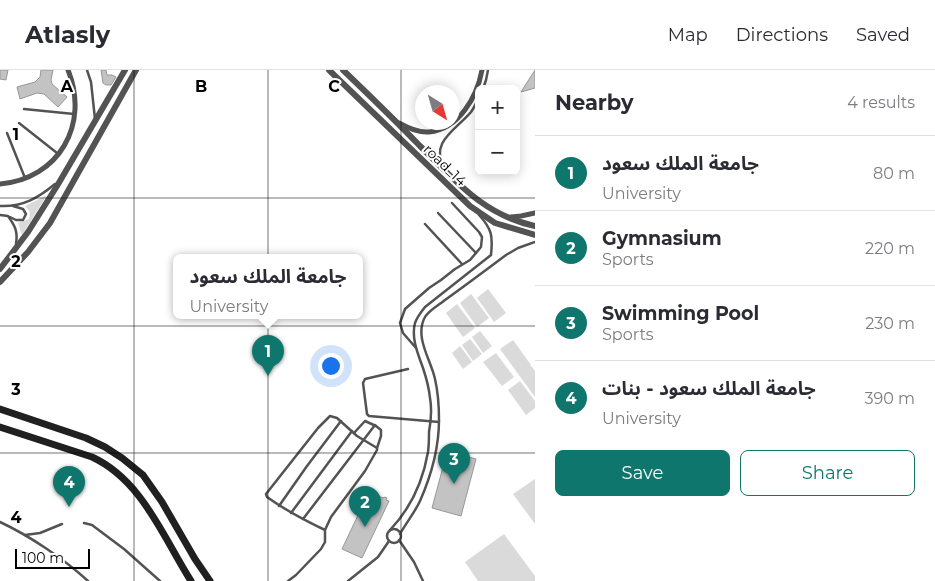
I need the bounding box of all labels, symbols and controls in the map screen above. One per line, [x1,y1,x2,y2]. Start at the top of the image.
text: Atlasly [25,20,110,49]
text: Map [668,24,708,46]
text: Directions [736,24,828,46]
text: Saved [856,24,910,46]
text: A [60,77,74,96]
text: B [195,77,207,96]
text: C [328,77,340,96]
north arrow [415,85,460,130]
map controls [475,85,520,175]
button: + [475,85,520,130]
text: Nearby [555,90,634,115]
text: 4 results [847,93,915,112]
text: 1 [13,125,19,144]
button: − [475,130,520,175]
street label: road_14 [420,140,471,190]
text: جامعة الملك سعود [602,152,759,175]
text: 1 [568,164,574,183]
text: 80 m [873,164,915,183]
text: University [602,184,681,203]
text: Gymnasium [602,227,722,250]
text: 2 [566,239,576,258]
text: 220 m [865,239,915,258]
text: Sports [602,250,654,269]
text: 2 [11,252,21,271]
popup [173,254,363,319]
text: جامعة الملك سعود [190,265,346,288]
text: University [190,297,268,316]
text: Swimming Pool [602,302,759,325]
text: 3 [566,314,576,333]
text: 230 m [865,314,915,333]
text: Sports [602,325,654,344]
pin: 1 [252,335,284,376]
your location [318,353,344,379]
text: جامعة الملك سعود - بنات [602,377,816,400]
text: 3 [10,380,21,399]
text: 4 [565,389,577,408]
text: 390 m [864,389,915,408]
text: University [602,409,681,428]
pin: 3 [438,443,470,484]
button: Save [555,450,730,496]
button: Share [740,450,915,496]
pin: 4 [53,466,85,507]
pin: 2 [349,486,381,527]
text: 4 [10,508,22,527]
scale bar [15,546,90,569]
text: 100 m [22,549,64,567]

